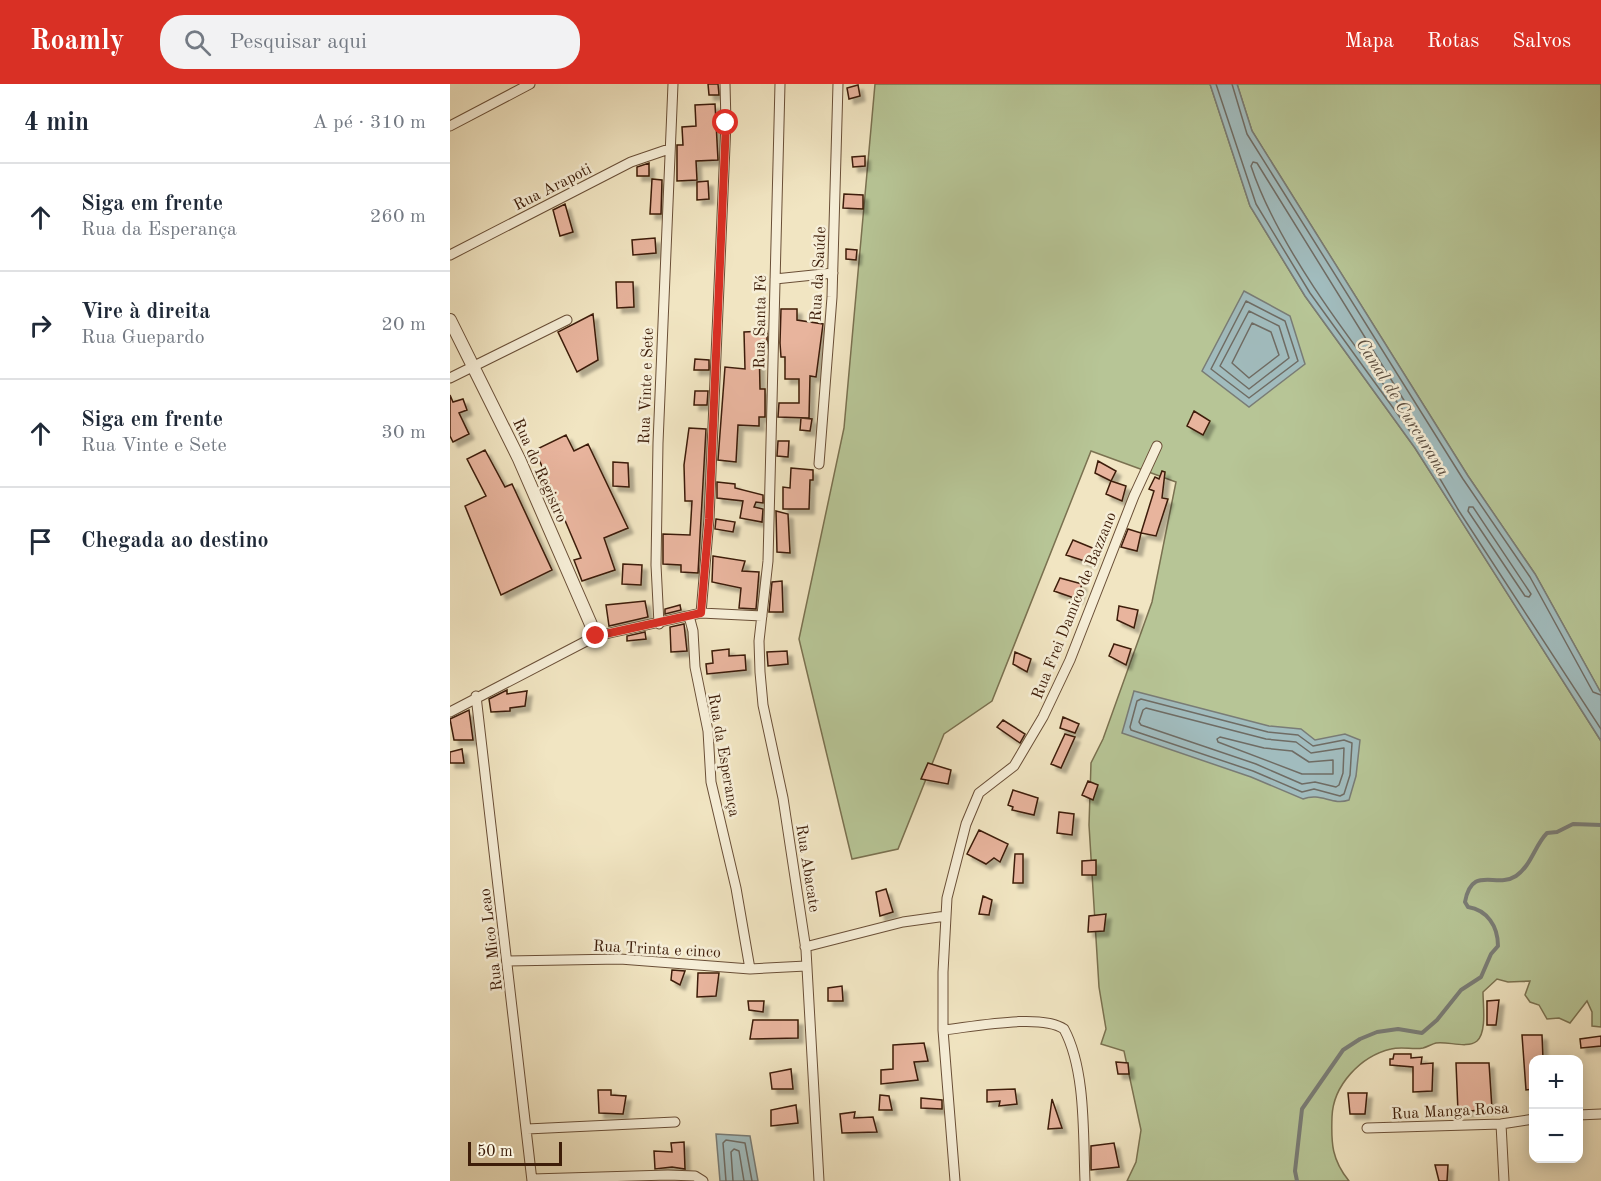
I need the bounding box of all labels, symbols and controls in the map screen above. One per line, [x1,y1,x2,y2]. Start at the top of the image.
search box [160,15,580,69]
icon: search [181,26,214,59]
text: Roamly [30,28,124,56]
text: Pesquisar aqui [229,31,367,53]
text: Mapa [1345,31,1394,52]
text: Rotas [1427,31,1479,52]
text: Salvos [1512,31,1571,52]
route start [712,109,738,135]
text: 4 min [24,110,89,136]
text: A pé · 310 m [312,113,426,133]
street label: Rua Arapoti [511,161,595,214]
text: Siga em frente [81,193,223,215]
icon: ahead [24,201,57,234]
text: 260 m [370,207,426,227]
text: Rua da Esperança [81,220,237,240]
street label: Rua da Saúde [809,226,829,322]
street label: Rua Santa Fé [752,275,770,369]
text: Vire à direita [81,301,211,323]
icon: right [24,309,57,342]
text: 20 m [381,315,426,335]
text: Rua Guepardo [81,328,205,348]
street label: Rua Vinte e Sete [637,328,657,445]
water label: Canal de Curcurana [1352,335,1452,480]
text: Siga em frente [81,409,223,431]
street label: Rua do Registro [509,416,569,525]
icon: ahead [24,417,57,450]
text: 30 m [381,423,426,443]
text: Rua Vinte e Sete [81,436,227,456]
street label: Rua Frei Damico de Bazzano [1030,510,1120,702]
icon: arrive [24,525,57,558]
text: Chegada ao destino [81,530,269,552]
route end [582,622,608,648]
street label: Rua da Esperança [704,693,742,818]
street label: Rua Abacate [792,823,822,913]
street label: Rua Mico Leao [478,887,506,992]
street label: Rua Trinta e cinco [593,939,721,961]
map controls [1529,1055,1583,1163]
button: + [1529,1055,1583,1109]
street label: Rua Manga Rosa [1391,1101,1509,1123]
button: − [1529,1109,1583,1163]
scale bar [468,1139,562,1166]
text: 50 m [477,1144,513,1160]

